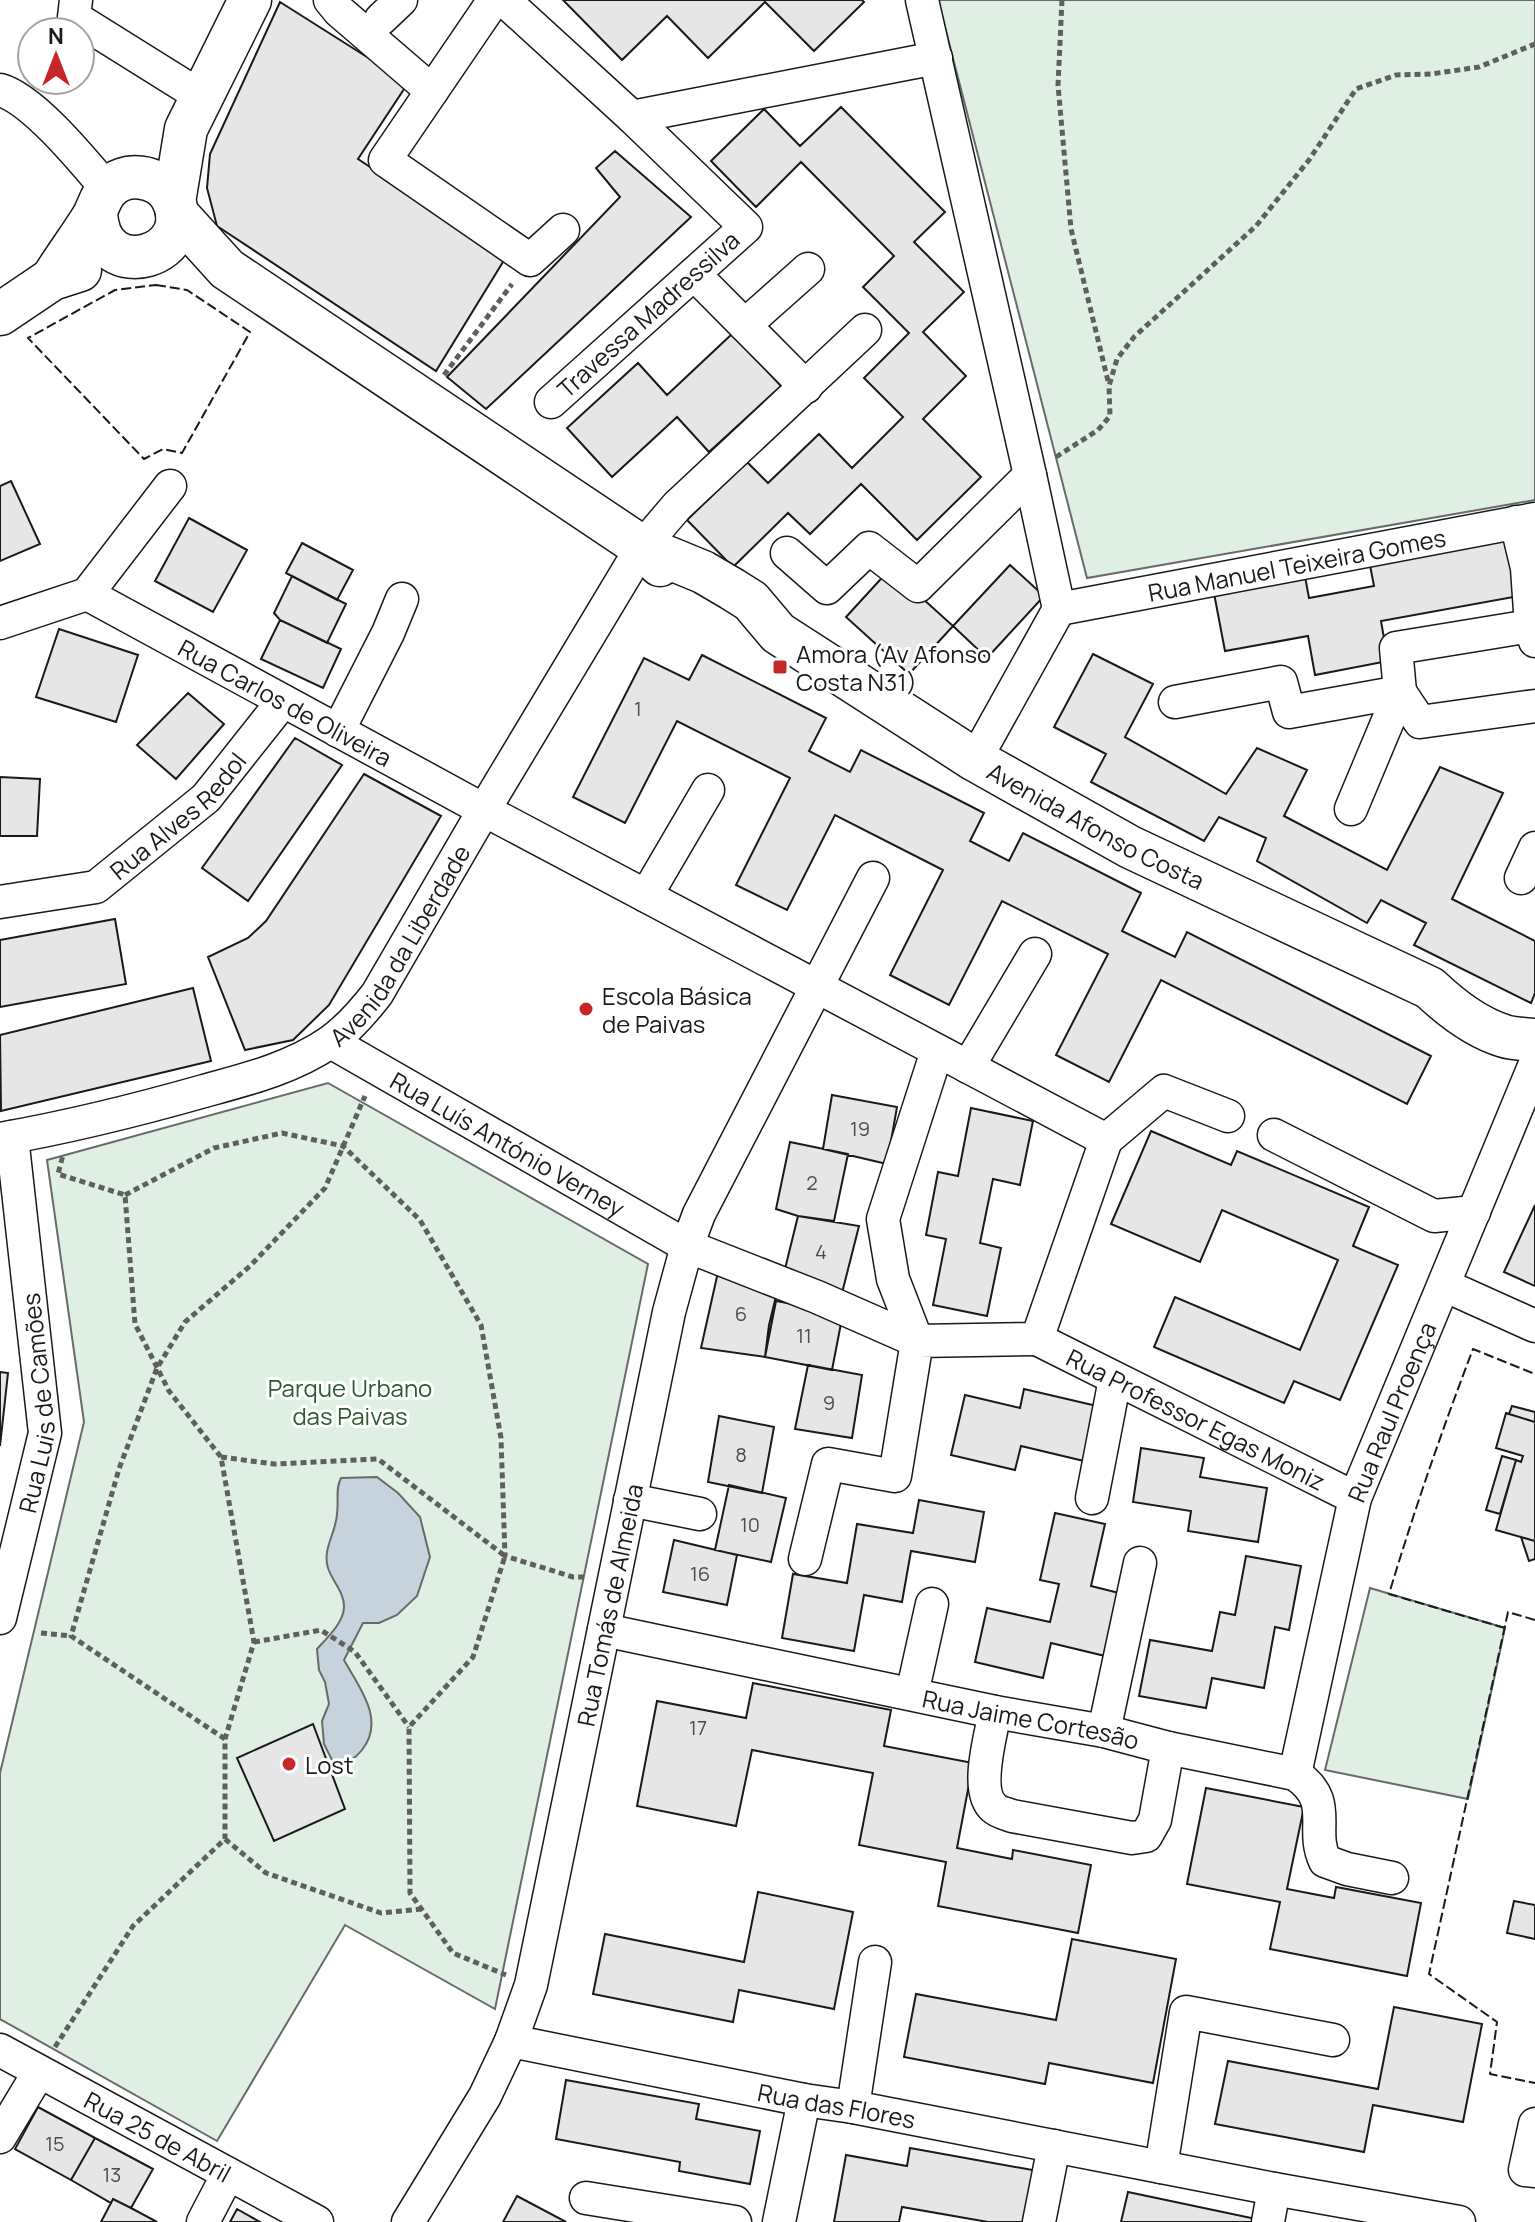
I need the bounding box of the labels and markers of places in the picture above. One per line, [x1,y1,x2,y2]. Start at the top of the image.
place label: Amora (Av Afonso Costa N31) [796,637,991,698]
marker: Amora (Av Afonso Costa N31) [771,658,789,676]
place label: Escola Básica de Paivas [602,979,752,1040]
marker: Escola Básica de Paivas [577,1000,595,1018]
place label: Lost [305,1748,354,1781]
marker: Lost [280,1755,298,1773]

